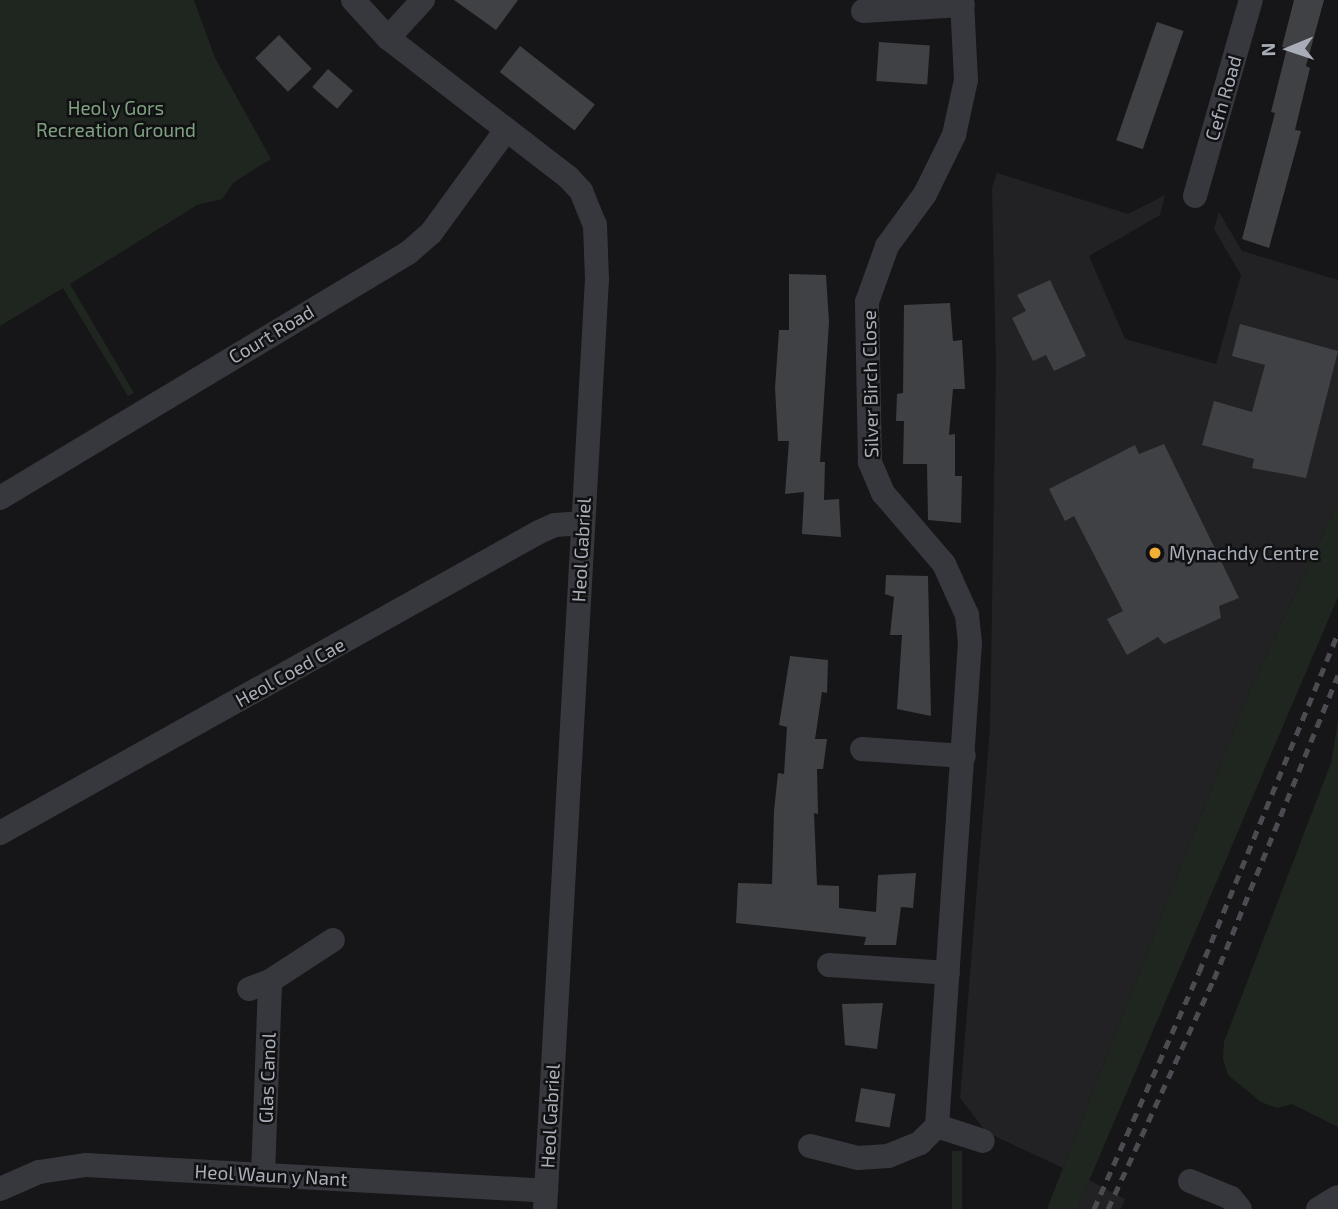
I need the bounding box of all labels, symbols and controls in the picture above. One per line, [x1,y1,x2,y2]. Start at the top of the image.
north arrow [1254,14,1324,84]
text: N [1256,42,1279,57]
street label: Cefn Road [1200,53,1246,143]
park label: Heol y Gors Recreation Ground [36,97,196,141]
street label: Court Road [224,300,318,368]
street label: Silver Birch Close [857,310,883,458]
street label: Heol Gabriel [567,497,595,603]
place label: Mynachdy Centre [1169,542,1320,564]
marker: Mynachdy Centre [1147,545,1163,561]
street label: Heol Coed Cae [231,632,349,712]
street label: Glas Canol [254,1032,280,1124]
street label: Heol Gabriel [536,1063,564,1169]
street label: Heol Waun y Nant [193,1160,349,1190]

